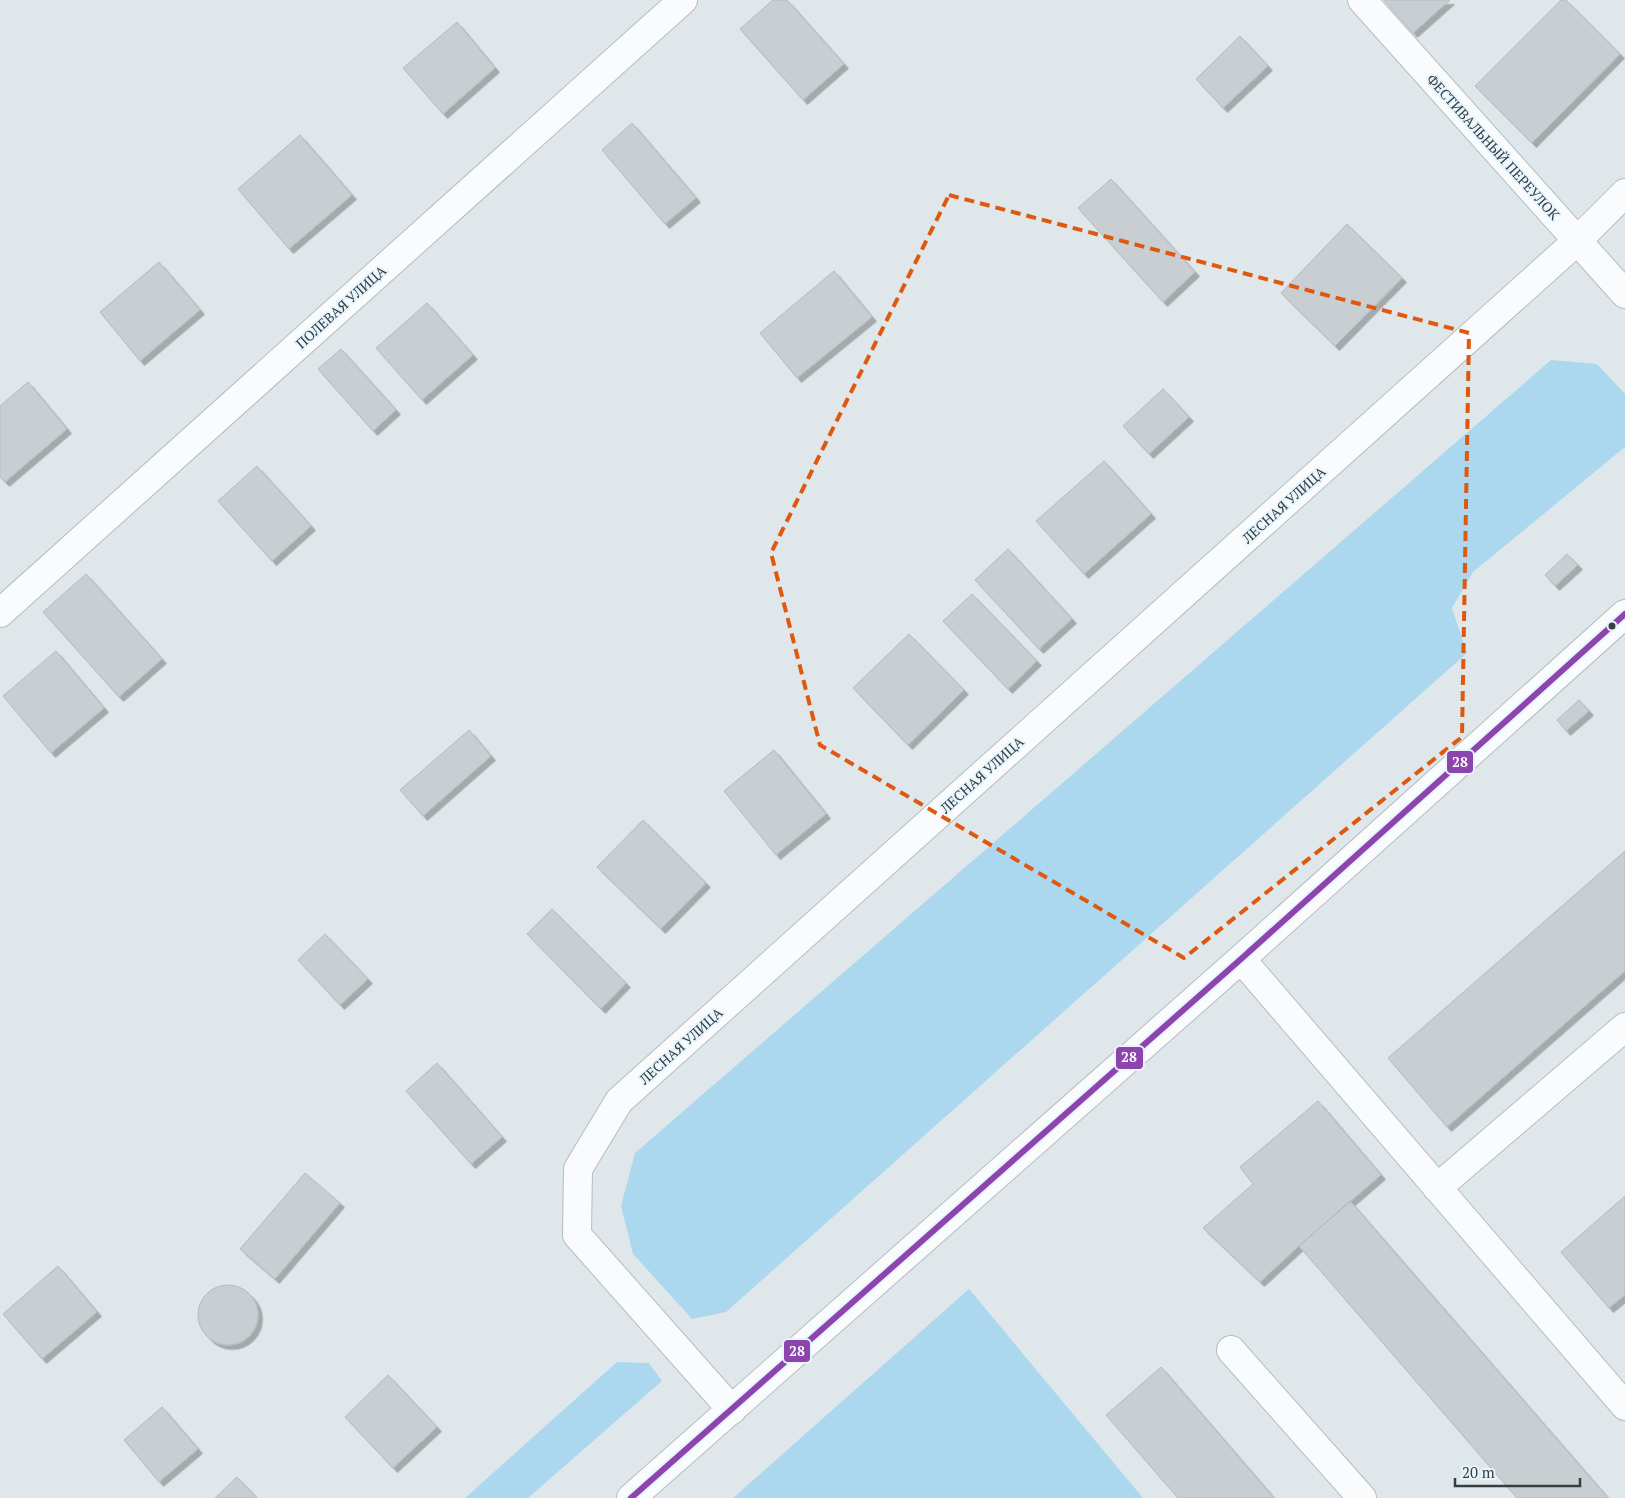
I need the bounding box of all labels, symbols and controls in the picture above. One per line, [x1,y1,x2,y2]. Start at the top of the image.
street label: ФЕСТИВАЛЬНЫЙ ПЕРЕУЛОК [1423,70,1565,224]
street label: ПОЛЕВАЯ УЛИЦА [291,261,390,352]
street label: ЛЕСНАЯ УЛИЦА [1237,462,1330,548]
unlabelled marker [1607,621,1617,631]
street label: ЛЕСНАЯ УЛИЦА [935,732,1028,818]
line badge: 28 [1446,750,1474,774]
text: 28 [1452,752,1468,771]
street label: ЛЕСНАЯ УЛИЦА [634,1003,727,1089]
line badge: 28 [1115,1046,1144,1070]
text: 28 [1121,1047,1137,1066]
line badge: 28 [783,1339,811,1363]
text: 28 [789,1341,805,1360]
scale bar [1455,1456,1580,1488]
text: 20 m [1462,1462,1495,1482]

